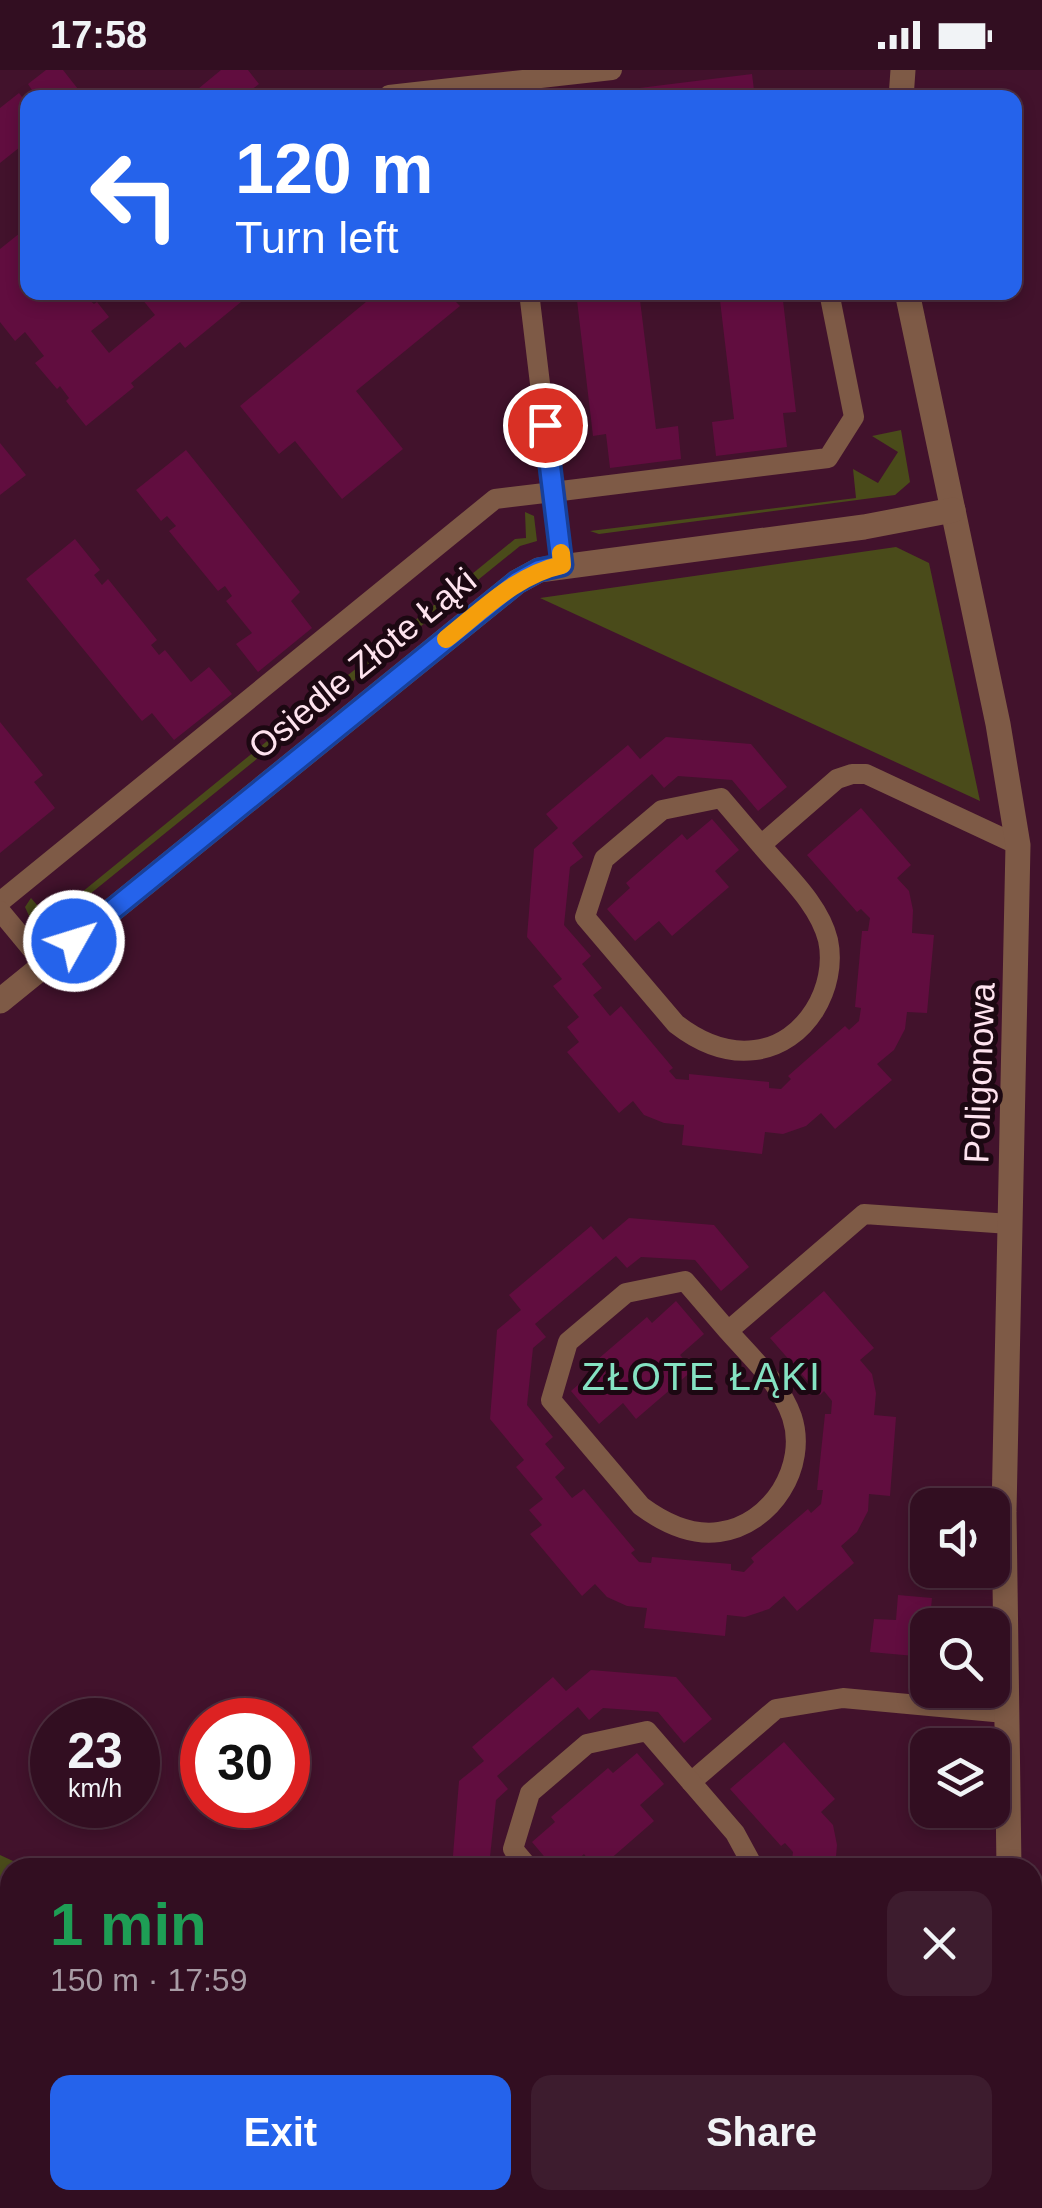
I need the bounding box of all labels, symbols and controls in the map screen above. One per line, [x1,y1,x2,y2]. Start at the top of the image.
text: 17:58 [50,14,147,56]
icon: left [70,130,200,260]
text: 120 m [235,130,433,208]
text: Turn left [235,212,398,263]
pin [503,383,588,468]
icon: arrive [518,398,573,453]
street label: Osiedle Złote Łąki [241,560,483,766]
position arrow [22,889,126,993]
street label: Poligonowa [956,981,1002,1164]
district label: ZŁOTE ŁĄKI [582,1356,822,1398]
map controls [910,1488,1010,1828]
button: sound [910,1488,1010,1588]
button: search [910,1608,1010,1708]
speed limit sign: 30 [180,1698,310,1828]
text: 23 [67,1723,123,1779]
button: layers [910,1728,1010,1828]
text: km/h [68,1774,122,1802]
text: 1 min [50,1891,207,1958]
button: close [887,1891,992,1996]
text: 150 m · 17:59 [50,1962,247,1998]
button: Exit [50,2075,511,2190]
button: Share [531,2075,992,2190]

